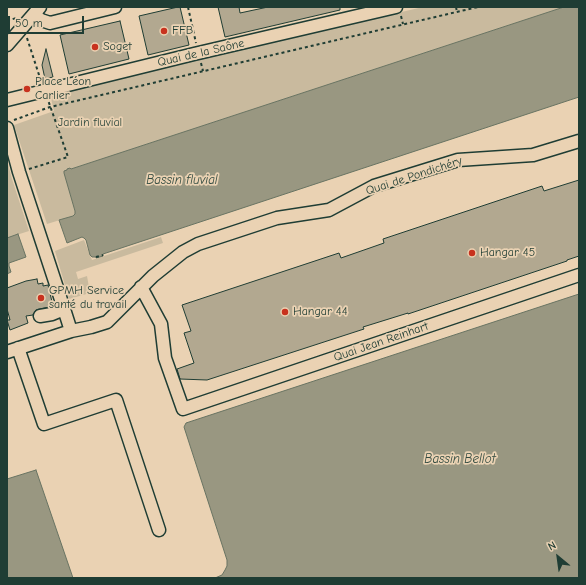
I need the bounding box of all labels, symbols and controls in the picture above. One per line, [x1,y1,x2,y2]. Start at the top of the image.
scale bar [10,8,86,34]
text: 50 m [15,16,43,30]
place label: FFB [172,24,193,38]
marker: FFB [159,26,169,36]
street label: Quai de la Saône [156,36,246,70]
place label: Soget [103,40,132,54]
marker: Soget [90,42,100,52]
place label: Place Léon Carlier [35,75,91,103]
marker: Place Léon Carlier [22,84,32,94]
park label: Jardin fluvial [58,116,122,130]
street label: Quai de Pondichéry [364,154,464,198]
water label: Bassin fluvial [146,172,218,188]
place label: Hangar 45 [480,246,535,260]
marker: Hangar 45 [467,248,477,258]
place label: GPMH Service santé du travail [49,284,127,312]
marker: GPMH Service santé du travail [36,293,46,303]
place label: Hangar 44 [293,305,347,319]
marker: Hangar 44 [280,307,290,317]
street label: Quai Jean Reinhart [332,319,430,365]
water label: Bassin Bellot [424,451,496,467]
north arrow [538,537,578,577]
text: N [546,539,558,553]

